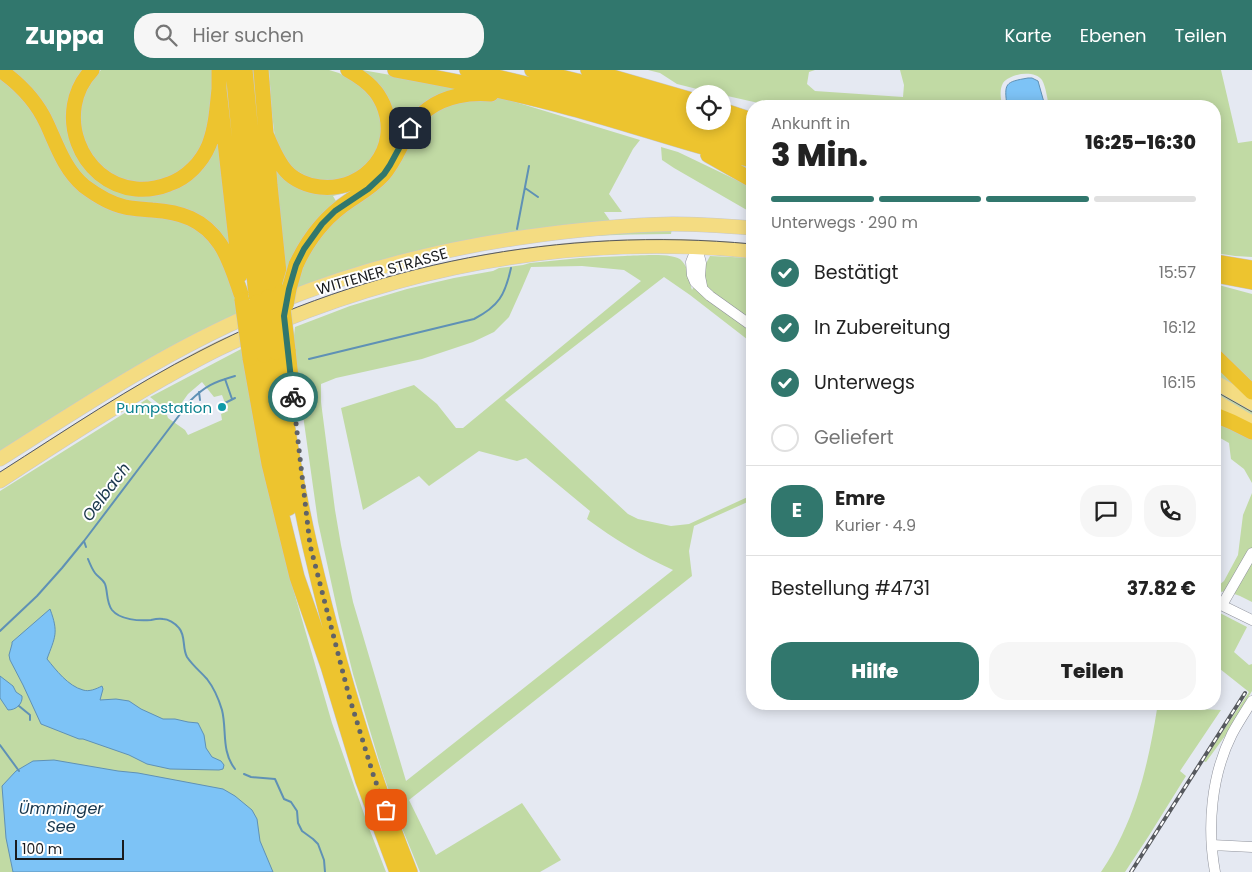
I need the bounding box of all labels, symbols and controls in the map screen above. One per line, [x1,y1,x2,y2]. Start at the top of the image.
search box [134,13,484,58]
text: Zuppa [25,19,104,52]
icon: search [152,21,180,49]
text: Hier suchen [192,22,304,49]
text: Karte [1004,23,1052,48]
text: Ebenen [1080,23,1147,48]
text: Teilen [1175,23,1227,48]
map controls [686,85,731,130]
button: locate [686,85,731,130]
pin [389,107,431,149]
text: Ankunft in [771,112,850,135]
icon: home [396,114,424,142]
text: 16:25–16:30 [1085,129,1196,156]
text: 3 Min. [771,132,868,177]
text: Unterwegs · 290 m [771,211,918,234]
street label: WITTENER STRASSE [314,242,450,300]
icon: check [771,259,799,287]
text: Bestätigt [814,259,898,286]
text: 15:57 [1159,261,1196,284]
icon: check [771,314,799,342]
text: In Zubereitung [814,314,951,341]
text: 16:12 [1163,316,1196,339]
icon: check [771,369,799,397]
text: Unterwegs [814,369,915,396]
text: 16:15 [1162,371,1196,394]
courier [268,372,318,422]
icon: bike [279,383,307,411]
place label: Pumpstation [116,397,212,418]
marker: Pumpstation [216,401,228,413]
text: Geliefert [814,424,894,451]
water label: Oelbach [76,458,136,526]
text: Emre [835,485,885,512]
button: chat [1080,485,1132,537]
button: phone [1144,485,1196,537]
text: E [792,497,802,524]
text: Kurier · 4.9 [835,514,916,537]
text: Bestellung #4731 [771,575,930,602]
text: 37.82 € [1127,575,1196,602]
button: Hilfe [771,642,979,700]
button: Teilen [989,642,1196,700]
pin [365,789,407,831]
icon: bag [372,796,400,824]
water label: Ümminger See [19,797,104,838]
scale bar [15,837,124,860]
text: 100 m [22,839,62,859]

